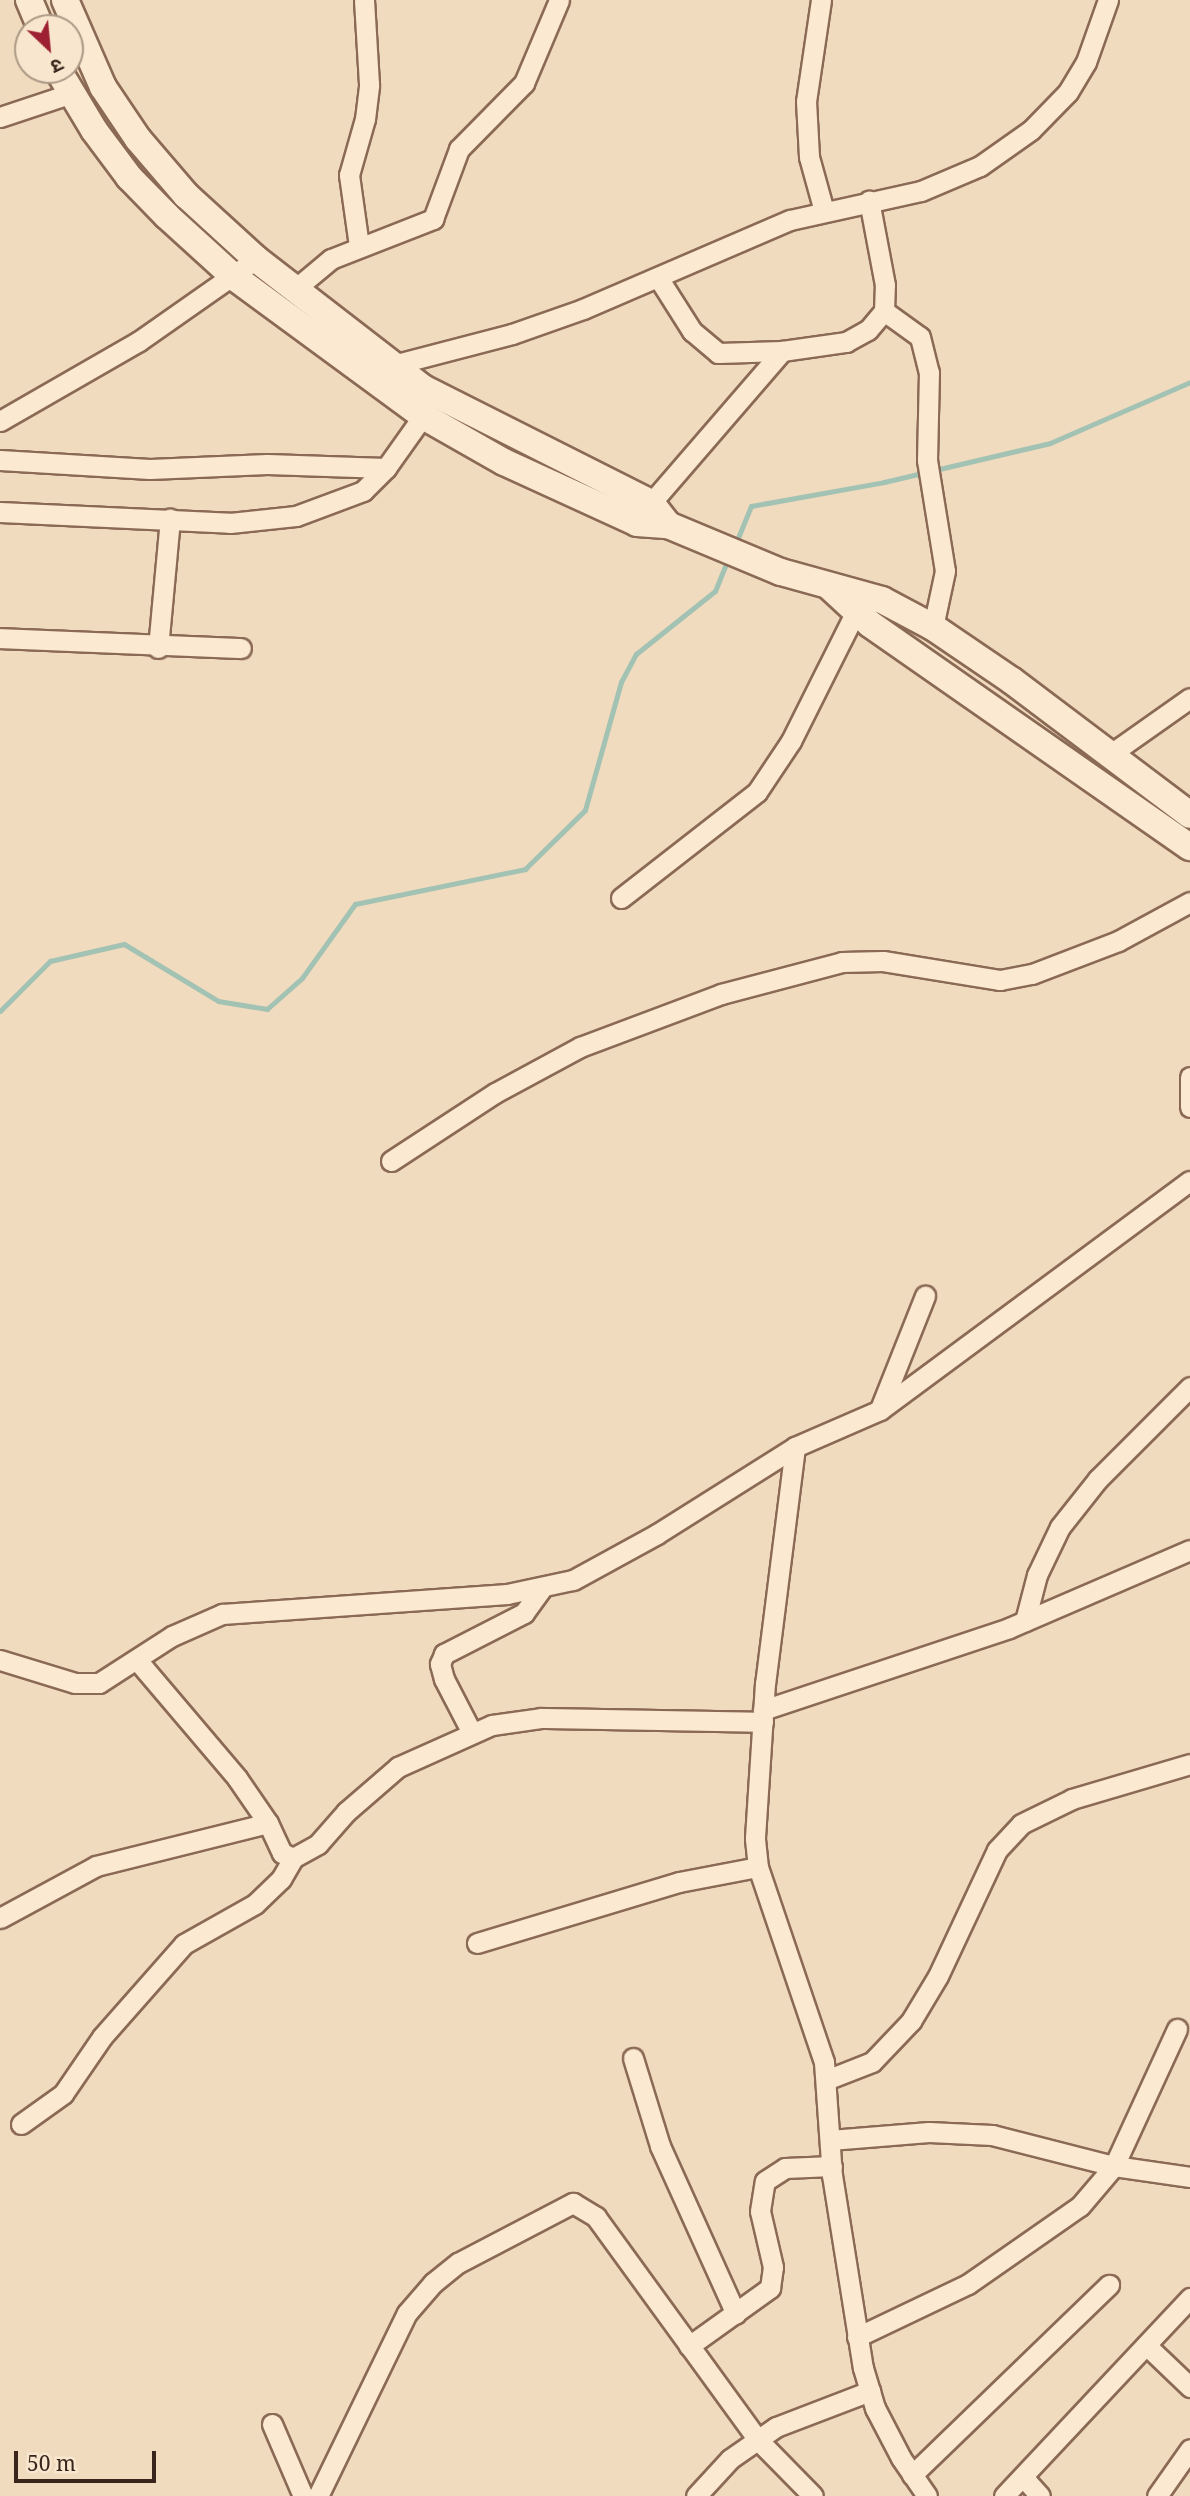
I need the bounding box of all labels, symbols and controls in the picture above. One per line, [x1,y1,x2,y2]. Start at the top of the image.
north arrow [14,14,84,84]
text: उ [47,52,68,80]
scale bar [18,2436,159,2480]
text: 50 m [27,2449,76,2477]

